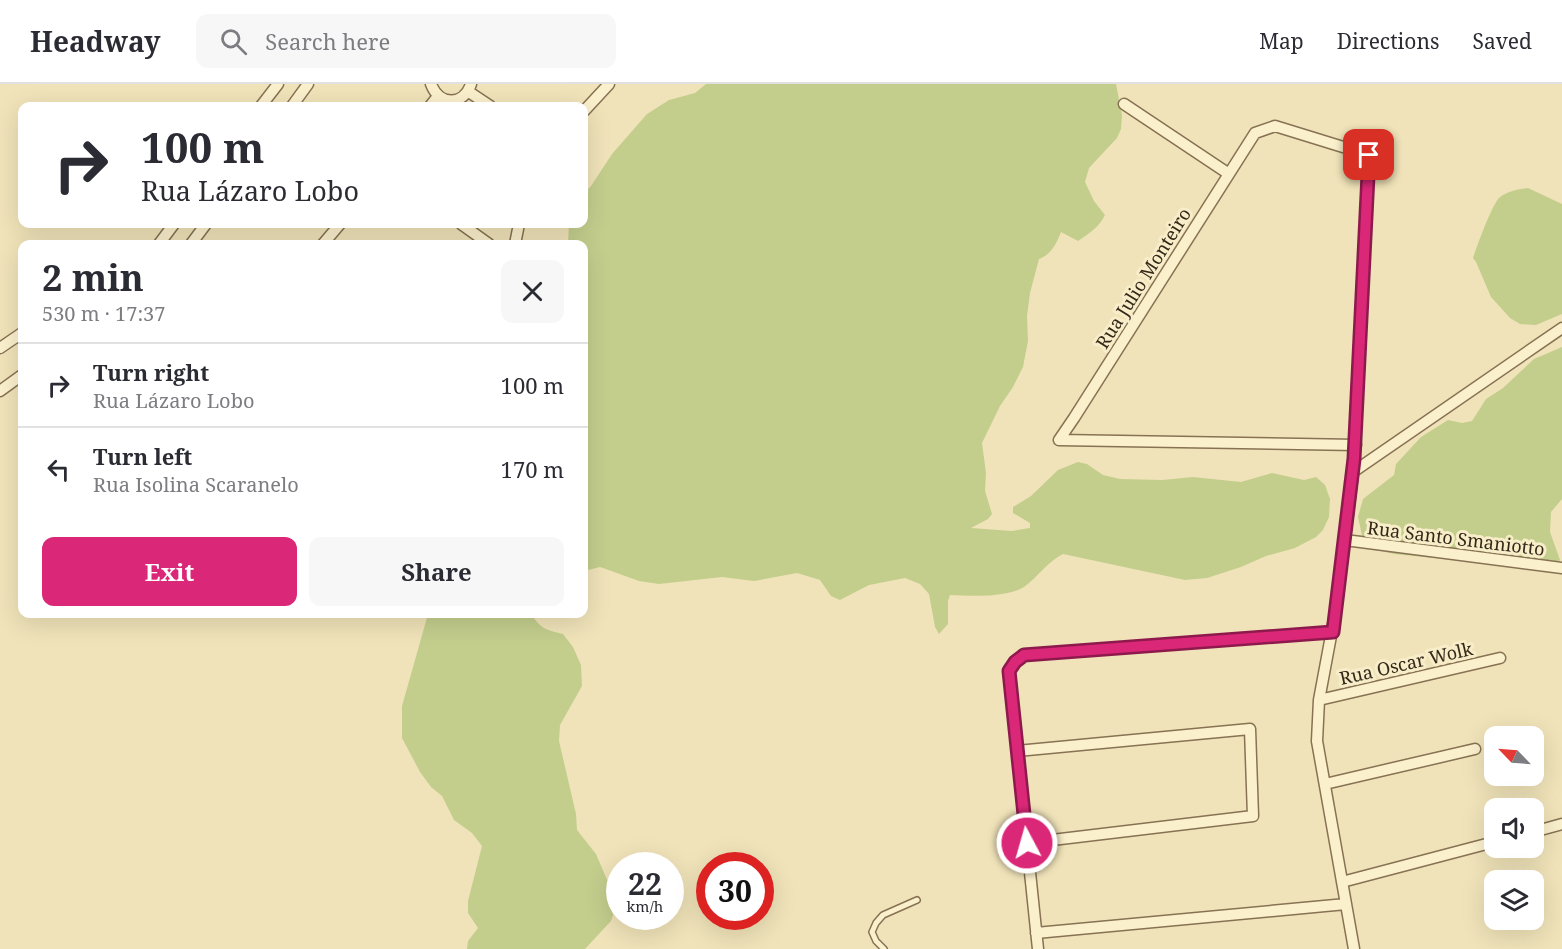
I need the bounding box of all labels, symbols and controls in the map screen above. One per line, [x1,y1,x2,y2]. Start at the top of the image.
search box [196,14,616,68]
text: Headway [30,22,160,60]
icon: search [217,25,250,58]
text: Search here [265,26,390,56]
text: Map [1259,27,1304,55]
text: Directions [1337,27,1439,55]
text: Saved [1472,27,1532,55]
text: 100 m [141,118,265,175]
icon: right [42,126,120,204]
pin [1343,129,1394,180]
icon: arrive [1352,138,1385,171]
text: Rua Lázaro Lobo [141,172,359,209]
street label: Rua Julio Monteiro [1090,203,1196,353]
text: 2 min [42,253,144,302]
button: close [501,260,564,323]
text: 530 m · 17:37 [42,300,165,327]
text: Turn right [93,357,209,387]
icon: right [42,369,75,402]
text: 100 m [501,370,564,400]
text: Rua Lázaro Lobo [93,387,254,414]
text: Turn left [93,441,192,471]
icon: left [42,453,75,486]
text: 170 m [501,454,564,484]
text: Rua Isolina Scaranelo [93,471,299,498]
street label: Rua Santo Smaniotto [1366,515,1546,561]
button: Exit [42,537,297,606]
button: Share [309,537,564,606]
street label: Rua Oscar Wolk [1337,636,1475,690]
north arrow [1484,726,1544,786]
map controls [1484,726,1544,930]
button: sound [1484,798,1544,858]
position arrow [995,811,1059,875]
speed limit sign: 30 [696,852,774,930]
text: 22 [628,863,662,904]
button: layers [1484,870,1544,930]
text: km/h [627,896,663,916]

